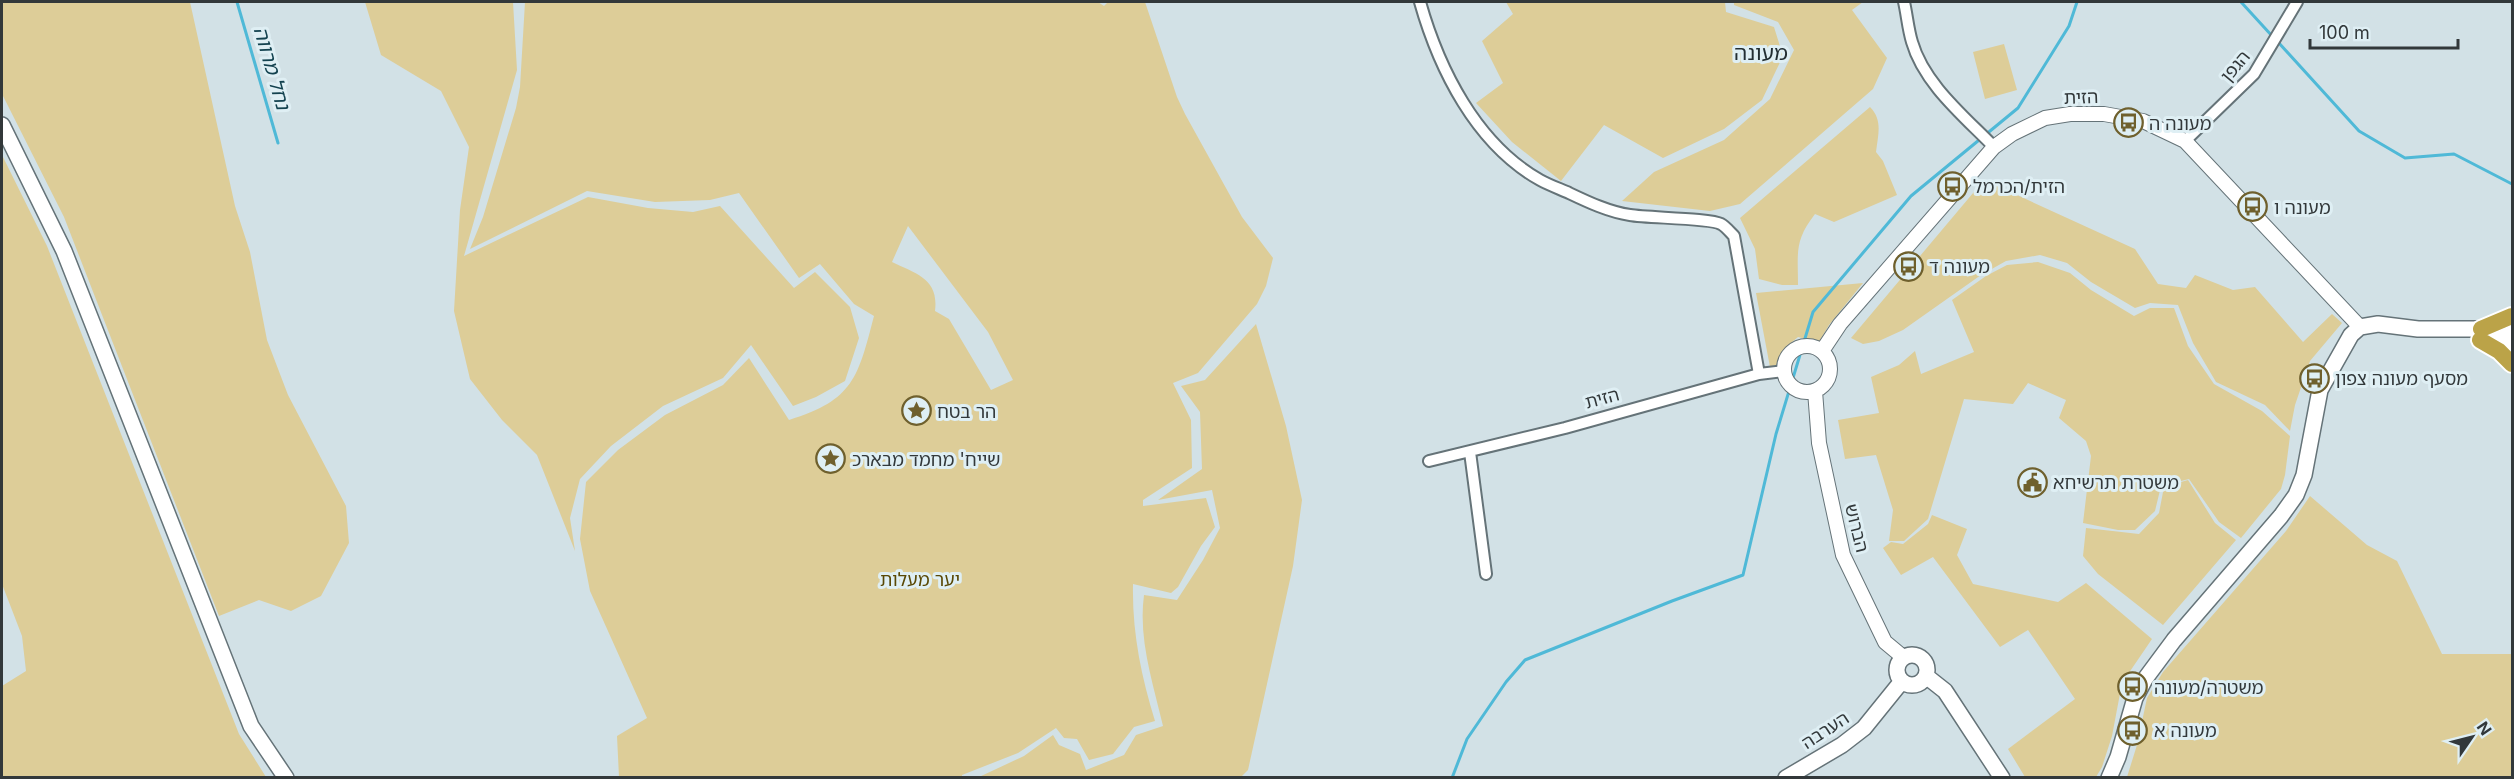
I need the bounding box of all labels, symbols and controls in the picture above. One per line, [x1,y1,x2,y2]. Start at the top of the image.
scale bar [2310,12,2458,50]
text: 100 m [2319,22,2370,43]
water label: נחל מרווה [249,24,296,114]
district label: מעונה [1734,40,1788,65]
street label: הגפן [2216,46,2254,86]
street label: הזית [2063,86,2099,108]
bus stop icon: מעונה ה [2112,107,2144,139]
place label: מעונה ה [2149,113,2212,134]
bus stop icon: הזית/הכרמל [1936,170,1968,202]
place label: הזית/הכרמל [1973,176,2065,197]
bus stop icon: מעונה ו [2237,191,2269,223]
place label: מעונה ו [2274,197,2331,218]
bus stop icon: מעונה ד [1892,250,1924,282]
place label: מעונה ד [1929,256,1990,277]
bus stop icon: מסעף מעונה צפון [2298,362,2330,394]
place label: מסעף מעונה צפון [2335,368,2468,389]
street label: הזית [1583,383,1621,413]
place icon: הר בטח [900,395,932,427]
place label: הר בטח [937,401,996,422]
place icon: שייח' מחמד מבארכ [815,443,847,475]
place label: שייח' מחמד מבארכ [852,449,1000,470]
public building icon: משטרת תרשיחא [2016,466,2048,498]
place label: משטרת תרשיחא [2053,472,2179,493]
street label: הברוש [1841,502,1873,554]
park label: יער מעלות [880,569,960,590]
bus stop icon: משטרה/מעונה [2117,671,2149,703]
place label: משטרה/מעונה [2154,677,2264,698]
street label: הערבה [1797,707,1853,753]
north arrow [2442,707,2502,767]
bus stop icon: מעונה א [2117,714,2149,746]
text: N [2473,718,2496,739]
place label: מעונה א [2154,720,2217,741]

